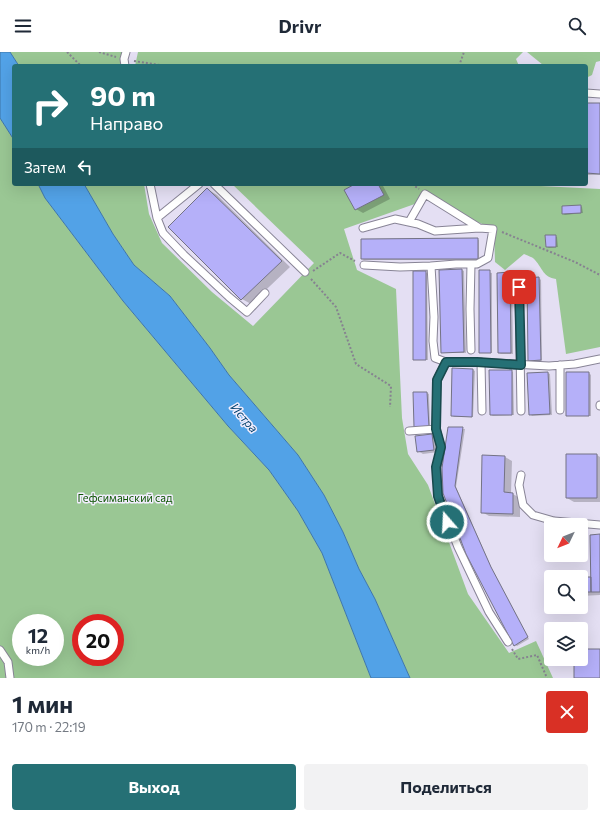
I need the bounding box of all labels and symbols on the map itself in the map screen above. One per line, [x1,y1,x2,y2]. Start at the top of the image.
pin [502,270,536,304]
water label: Истра [228,400,261,435]
park label: Гефсиманский сад [77,491,173,504]
position arrow [426,501,468,543]
north arrow [544,518,588,562]
speed limit sign: 20 [72,614,124,666]

